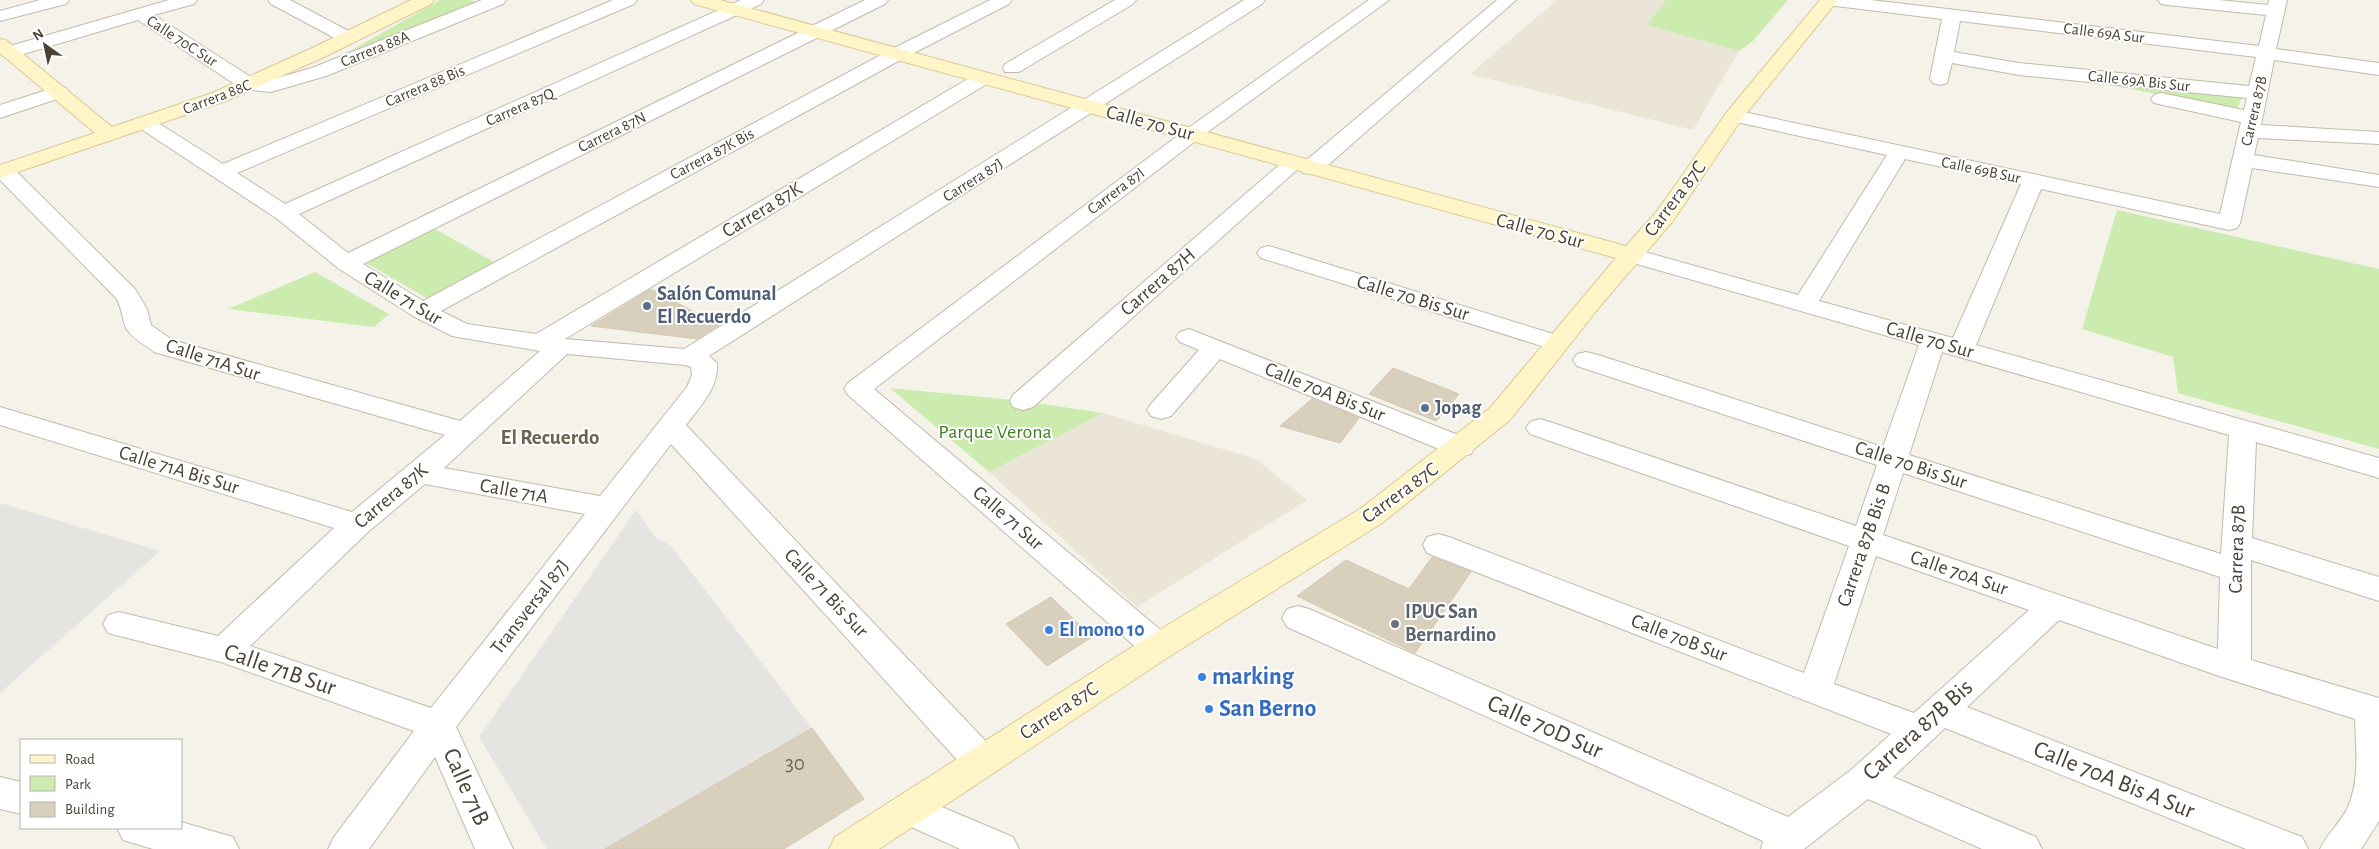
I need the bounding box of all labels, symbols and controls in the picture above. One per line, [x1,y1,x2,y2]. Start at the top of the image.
street label: Calle 70C Sur [144,12,221,70]
north arrow [20,20,70,70]
street label: Calle 69A Sur [2063,20,2146,46]
text: N [31,26,46,43]
street label: Carrera 88A [338,28,412,70]
street label: Carrera 88 Bis [383,62,467,110]
street label: Calle 69A Bis Sur [2087,68,2192,94]
street label: Carrera 87B [2238,75,2270,147]
street label: Carrera 88C [181,77,253,117]
street label: Carrera 87Q [484,84,559,130]
street label: Calle 70 Sur [1104,102,1197,144]
street label: Carrera 87N [575,109,649,155]
street label: Carrera 87K Bis [667,125,757,183]
street label: Calle 69B Sur [1940,154,2023,186]
street label: Carrera 87J [940,155,1006,205]
street label: Carrera 87C [1640,158,1710,240]
street label: Carrera 87I [1084,164,1148,218]
street label: Carrera 87K [719,178,805,242]
street label: Calle 70 Sur [1494,210,1587,252]
street label: Carrera 87H [1117,244,1199,320]
street label: Calle 71 Sur [361,267,446,329]
street label: Calle 70 Bis Sur [1354,271,1472,325]
place label: Salón Comunal El Recuerdo [657,284,777,327]
marker: Salón Comunal El Recuerdo [641,300,653,312]
street label: Calle 70 Sur [1884,318,1977,362]
street label: Calle 71A Sur [163,335,263,385]
street label: Calle 70A Bis Sur [1262,359,1389,425]
place label: Jopag [1435,398,1482,418]
marker: Jopag [1419,402,1431,414]
park label: Parque Verona [938,422,1052,442]
district label: El Recuerdo [501,427,599,448]
street label: Calle 70 Bis Sur [1853,438,1970,493]
street label: Calle 71A Bis Sur [117,442,242,498]
street label: Carrera 87C [1358,459,1442,527]
street label: Carrera 87K [350,460,432,532]
street label: Calle 71A [478,475,550,507]
street label: Carrera 87B Bis B [1834,481,1894,609]
street label: Calle 71 Sur [969,482,1048,554]
street label: Carrera 87B [2225,504,2249,594]
street label: Calle 71 Bis Sur [780,545,872,641]
street label: Calle 70A Sur [1908,547,2011,599]
street label: Transversal 87J [487,556,573,658]
place label: IPUC San Bernardino [1405,602,1496,645]
street label: Calle 70B Sur [1628,611,1730,666]
marker: IPUC San Bernardino [1389,618,1401,630]
place label: El mono 10 [1059,620,1145,640]
marker: El mono 10 [1043,624,1055,636]
street label: Calle 71B Sur [221,640,339,700]
place label: marking [1212,665,1295,689]
marker: marking [1196,671,1208,683]
street label: Carrera 87B Bis [1859,675,1977,785]
street label: Carrera 87C [1016,678,1102,744]
street label: Calle 70D Sur [1484,691,1607,763]
place label: San Berno [1219,697,1316,721]
marker: San Berno [1203,703,1215,715]
street label: Calle 70A Bis A Sur [2030,737,2198,823]
legend [20,739,182,829]
street label: Calle 71B [438,745,494,829]
text: Road [65,752,95,767]
house number: 30 [785,753,805,774]
text: Park [65,777,91,792]
text: Building [65,802,115,817]

